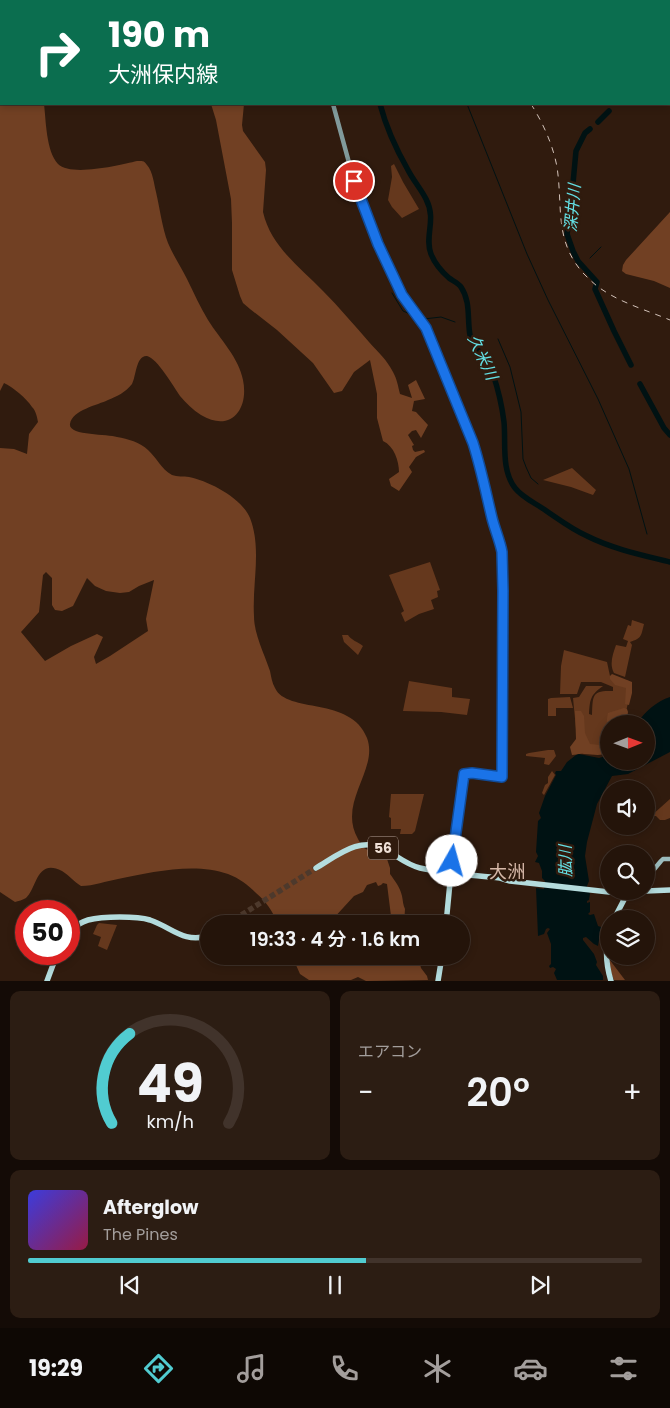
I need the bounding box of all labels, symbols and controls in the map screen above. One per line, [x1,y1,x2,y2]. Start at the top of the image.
text: 190 m [108,10,210,59]
icon: right [25,20,90,85]
text: 大洲保内線 [108,59,218,90]
pin [333,160,375,202]
icon: arrive [340,167,368,195]
water label: 深井川 [559,181,586,233]
water label: 久米川 [462,331,504,386]
north arrow [600,715,655,770]
map controls [600,715,655,965]
button: sound [600,780,655,835]
position arrow [425,834,477,886]
road number: 56 [368,836,398,860]
water label: 肱川 [554,843,577,877]
button: search [600,845,655,900]
district label: 大洲 [489,859,525,884]
speed limit sign: 50 [15,900,80,965]
button: layers [600,910,655,965]
text: 19:33 · 4 分 · 1.6 km [250,926,420,953]
text: エアコン [358,1040,422,1063]
text: 49 [136,1047,204,1120]
text: 20° [467,1066,530,1119]
text: − [358,1073,373,1112]
text: + [623,1073,642,1112]
text: km/h [146,1109,194,1134]
text: Afterglow [103,1194,198,1221]
text: The Pines [103,1223,178,1246]
icon: previous [116,1271,144,1299]
icon: pause [321,1271,349,1299]
icon: next [526,1271,554,1299]
icon: directions [141,1351,176,1386]
icon: music [234,1351,269,1386]
icon: phone [327,1351,362,1386]
icon: climate [420,1351,455,1386]
icon: car [513,1351,548,1386]
icon: filters [606,1351,641,1386]
text: 19:29 [29,1353,83,1384]

